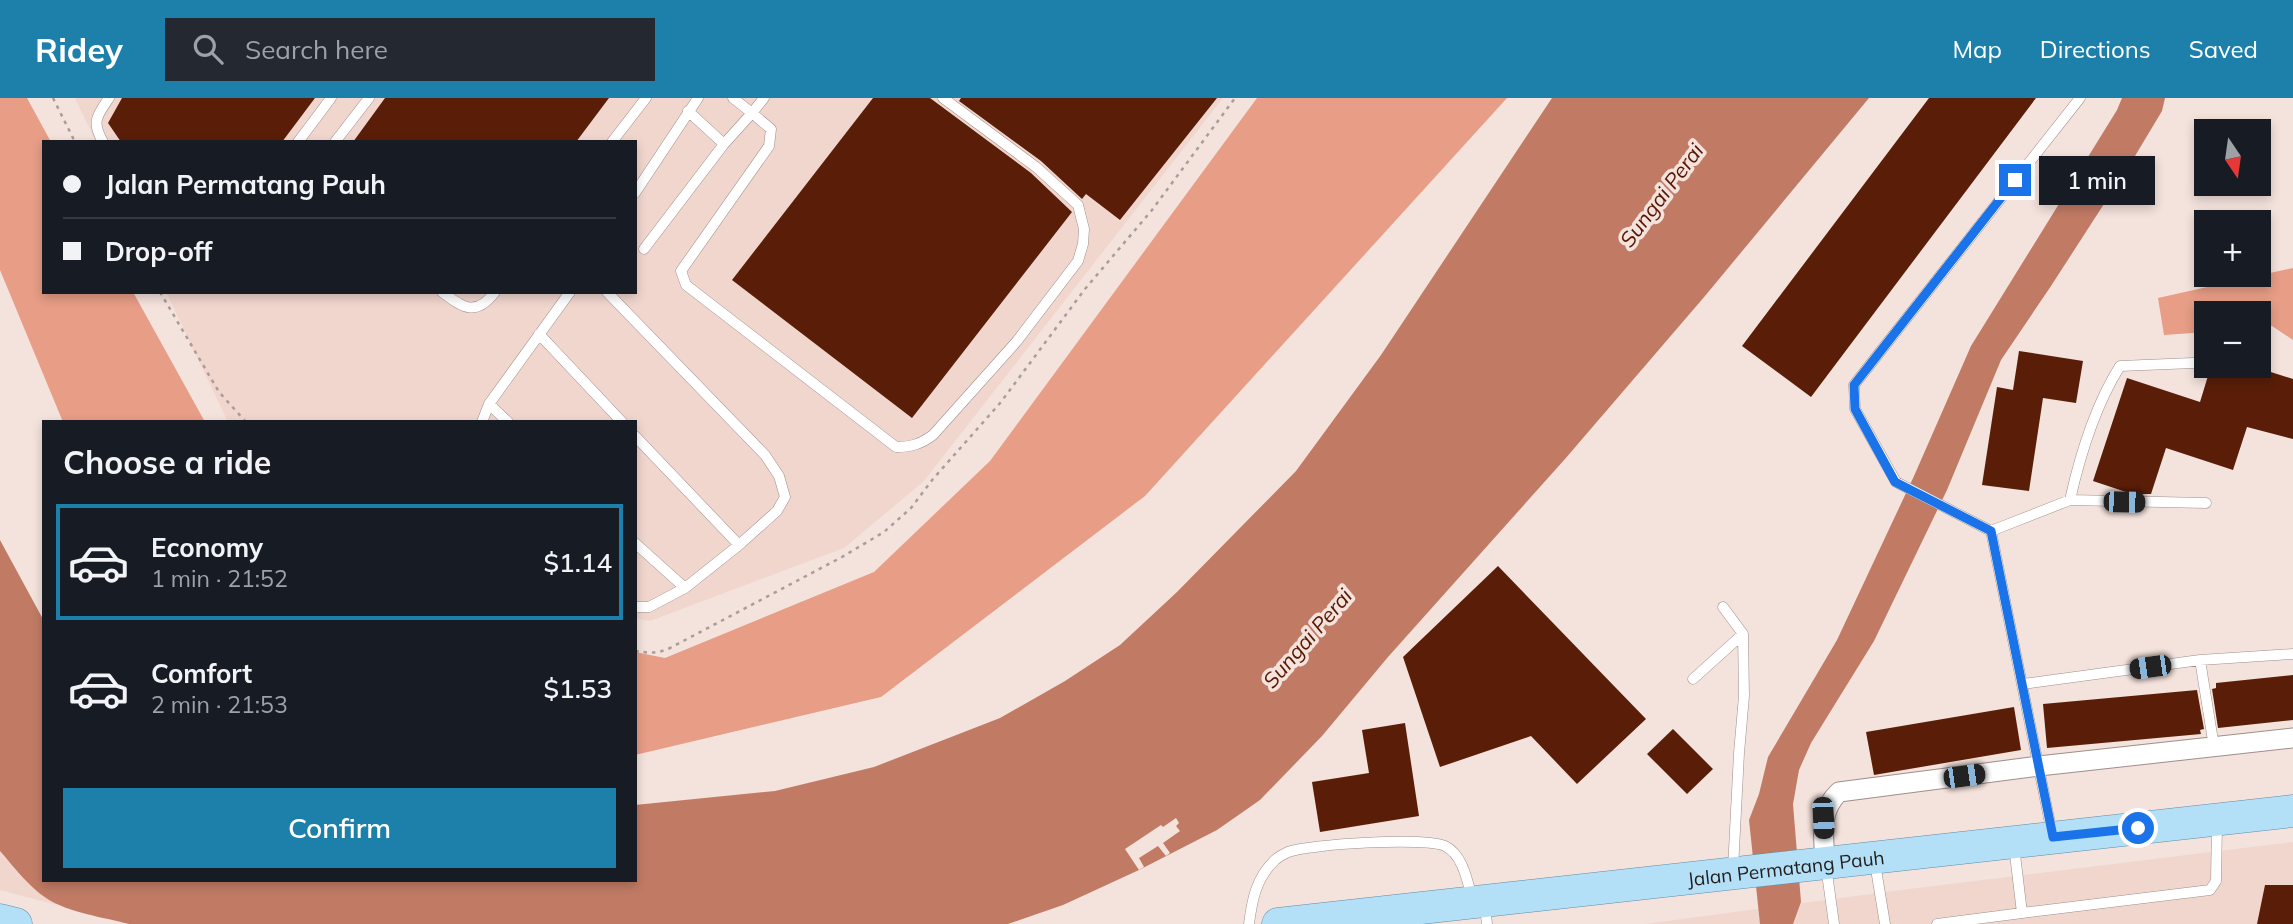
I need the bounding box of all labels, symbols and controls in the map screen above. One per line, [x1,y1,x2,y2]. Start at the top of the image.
search box [165,18,655,81]
text: Ridey [35,29,123,70]
icon: search [189,30,227,68]
text: Search here [245,33,388,66]
text: Map [1952,34,2002,64]
text: Directions [2040,34,2151,64]
text: Saved [2189,34,2258,64]
north arrow [2194,119,2272,196]
map controls [2194,119,2271,378]
water label: Sungai Perai [1614,137,1709,252]
callout: 1 min [2039,155,2155,204]
route end [1999,164,2031,196]
text: 1 min [2067,166,2127,195]
text: Jalan Permatang Pauh [105,168,386,201]
button: + [2194,210,2271,287]
text: Drop-off [105,235,212,268]
button: − [2194,301,2271,378]
text: Choose a ride [63,442,271,482]
car [2103,491,2146,513]
icon: car [67,531,130,594]
text: Economy [151,531,263,564]
text: $1.14 [543,546,612,579]
text: 1 min · 21:52 [151,564,288,593]
water label: Sungai Perai [1257,582,1358,693]
car [2128,654,2173,680]
icon: car [67,657,130,720]
text: Comfort [151,657,252,690]
text: $1.53 [543,672,612,705]
text: 2 min · 21:53 [151,690,288,719]
car [1942,763,1987,789]
button: Confirm [63,788,616,868]
car [1812,796,1835,840]
route start [2122,812,2154,844]
street label: Jalan Permatang Pauh [1686,845,1886,891]

